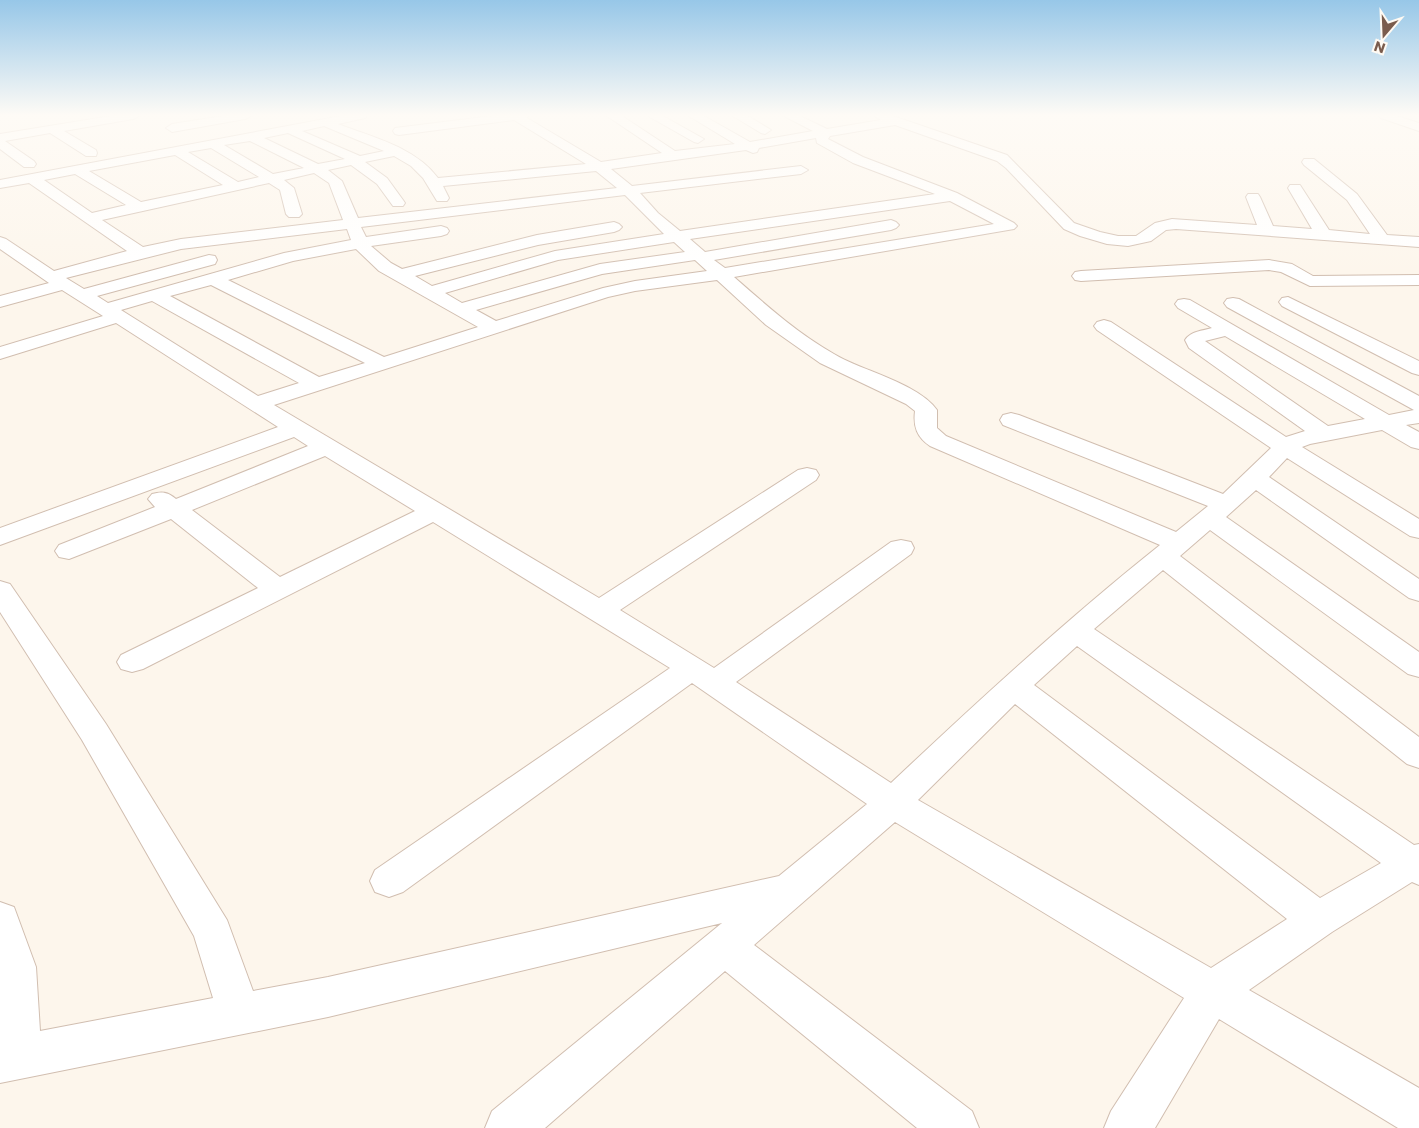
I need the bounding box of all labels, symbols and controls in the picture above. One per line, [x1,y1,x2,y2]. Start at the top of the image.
north arrow [1359,10,1409,60]
text: N [1372,36,1388,58]

